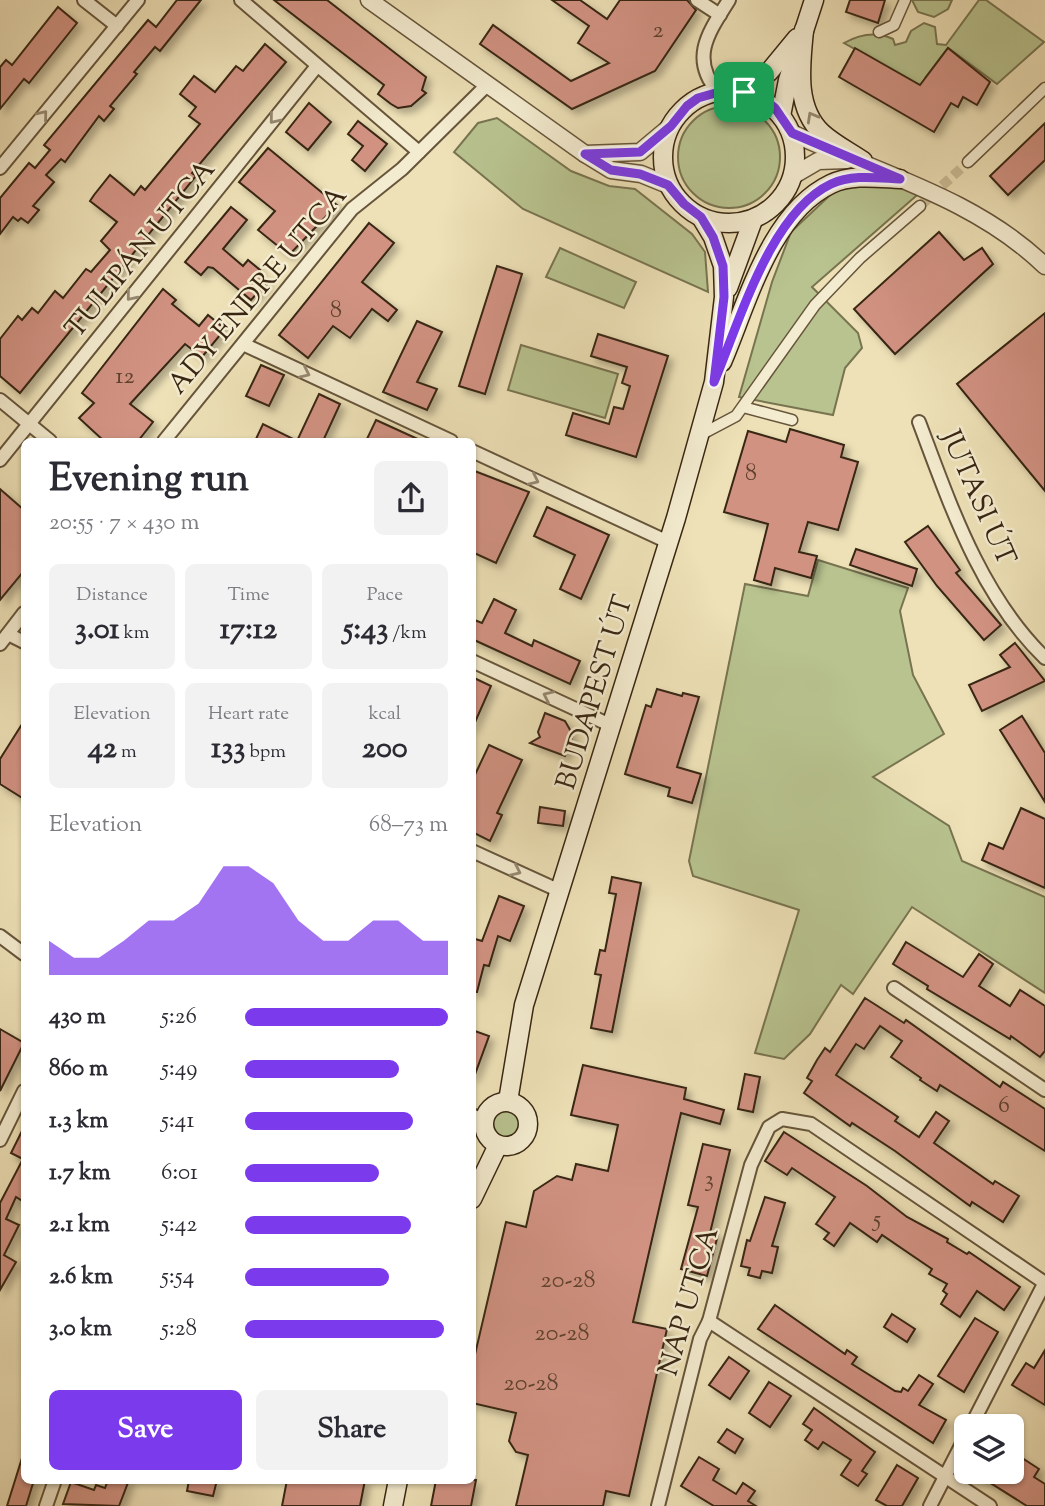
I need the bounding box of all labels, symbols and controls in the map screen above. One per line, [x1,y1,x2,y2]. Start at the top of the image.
house number: 2 [652,14,664,48]
pin [714,62,774,122]
icon: arrive [725,73,763,111]
one-way arrow [270,110,282,123]
one-way arrow [35,111,48,123]
one-way arrow [807,112,820,124]
street label: TULIPÁN UTCA [57,152,226,348]
street label: ADY ENDRE UTCA [159,178,358,404]
one-way arrow [127,289,140,301]
house number: 8 [330,294,342,328]
house number: 12 [115,360,135,394]
one-way arrow [298,365,310,379]
street label: JUTASI ÚT [929,422,1025,573]
text: Evening run [49,454,249,508]
house number: 8 [745,457,757,491]
button: share [374,461,448,535]
one-way arrow [527,472,539,486]
text: 20:55 · 7 × 430 m [49,507,199,540]
text: Distance [76,582,148,609]
text: Time [227,582,270,609]
text: Pace [367,582,403,609]
street label: BUDAPEST ÚT [547,590,645,795]
text: 3.01 [75,609,119,652]
text: 17:12 [220,609,277,652]
text: 5:43 [343,609,388,652]
text: km [119,620,150,647]
text: /km [388,620,427,647]
one-way arrow [543,690,555,704]
text: Elevation [74,701,151,728]
text: Heart rate [208,701,289,728]
text: kcal [369,701,401,728]
text: 42 [88,728,117,771]
text: 133 [211,728,245,771]
text: 200 [362,728,408,771]
text: m [117,739,137,766]
text: bpm [245,739,286,766]
text: Elevation [49,809,142,842]
text: 68–73 m [369,809,448,842]
one-way arrow [509,863,521,877]
text: 430 m [49,1001,106,1034]
text: 5:26 [161,1001,197,1034]
text: 860 m [49,1053,108,1086]
text: 5:49 [161,1053,197,1086]
house number: 6 [998,1089,1010,1123]
text: 1.3 km [49,1105,108,1138]
text: 5:41 [161,1105,194,1138]
text: 1.7 km [49,1157,111,1190]
text: 6:01 [161,1157,198,1190]
house number: 3 [704,1163,714,1197]
house number: 5 [871,1203,881,1237]
text: 2.1 km [49,1209,110,1242]
text: 5:42 [161,1209,197,1242]
street label: NAP UTCA [650,1223,730,1381]
text: 2.6 km [49,1261,113,1294]
text: 5:54 [161,1261,194,1294]
house number: 20-28 [540,1264,596,1298]
text: 3.0 km [49,1313,112,1346]
text: 5:28 [161,1313,197,1346]
house number: 20-28 [534,1317,590,1351]
house number: 20-28 [503,1367,559,1401]
button: Save [49,1390,242,1470]
button: Share [256,1390,448,1470]
map controls [954,1414,1024,1484]
button: layers [954,1414,1024,1484]

